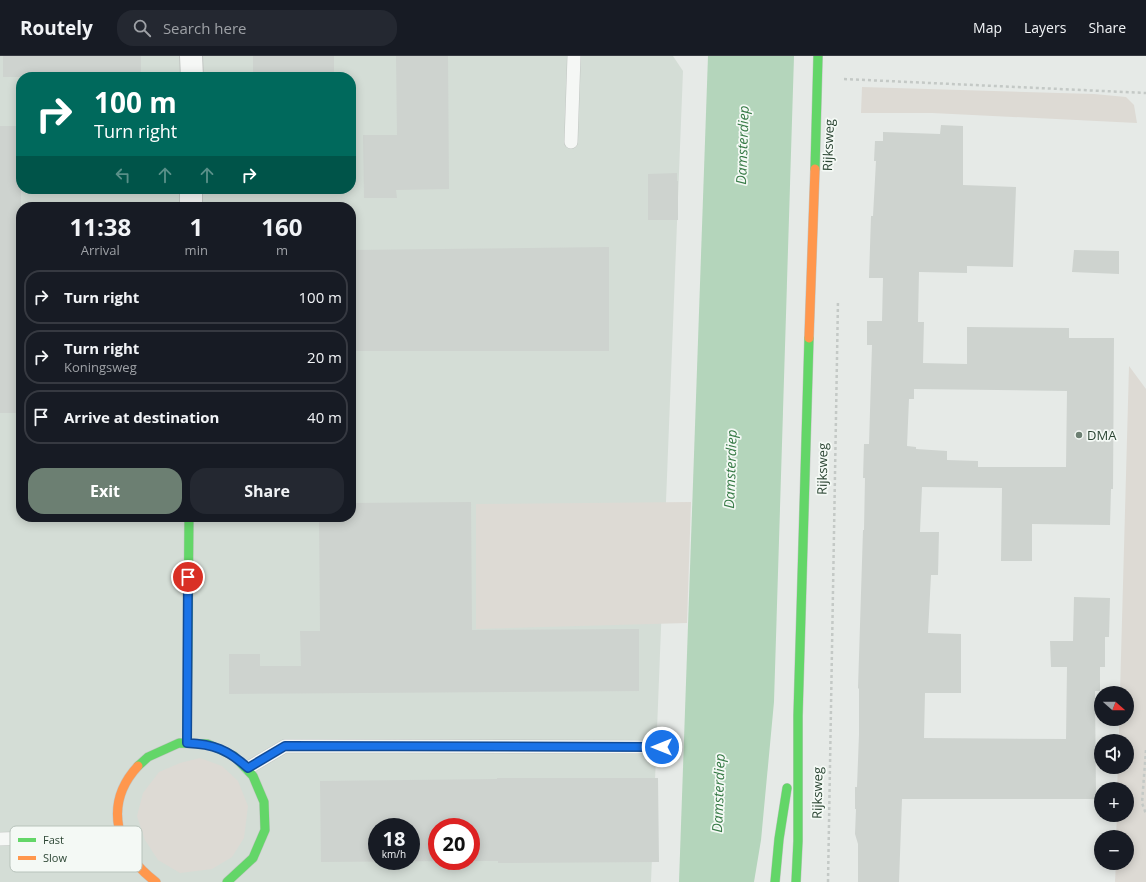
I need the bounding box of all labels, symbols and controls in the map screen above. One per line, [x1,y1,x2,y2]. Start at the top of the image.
search box [117,10,397,46]
text: Routely [20,15,93,41]
icon: search [131,17,153,39]
text: Search here [163,18,246,38]
text: Map [973,18,1002,37]
text: Layers [1024,18,1066,37]
text: Share [1088,18,1126,37]
text: 100 m [94,83,177,121]
icon: right [28,88,80,140]
water label: Damsterdiep [731,105,753,185]
text: Turn right [94,119,177,143]
street label: Rijksweg [818,119,838,171]
icon: left [112,164,134,186]
icon: ahead [154,164,176,186]
icon: ahead [196,164,218,186]
icon: right [238,164,260,186]
text: 11:38 [69,210,131,243]
text: 1 [189,210,203,243]
text: 160 [261,210,303,243]
text: Arrival [81,241,120,259]
text: min [185,241,208,259]
text: m [276,241,288,259]
icon: right [30,286,52,308]
text: Turn right [64,287,139,307]
text: 100 m [298,287,342,307]
text: Turn right [64,338,139,358]
icon: right [30,346,52,368]
text: 20 m [307,347,342,367]
text: Koningsweg [64,358,137,376]
icon: arrive [30,406,52,428]
text: Arrive at destination [64,407,219,427]
text: 40 m [307,407,342,427]
place label: DMA [1087,426,1117,444]
water label: Damsterdiep [719,429,741,509]
marker: DMA [1074,430,1084,440]
street label: Rijksweg [813,443,831,495]
button: Exit [28,468,182,514]
button: Share [190,468,344,514]
pin [171,560,205,594]
icon: arrive [177,566,199,588]
north arrow [1094,686,1134,726]
map controls [1094,686,1134,870]
position arrow [641,726,683,768]
button: sound [1094,734,1134,774]
water label: Damsterdiep [707,753,729,833]
street label: Rijksweg [808,767,826,819]
button: + [1094,782,1134,822]
speed limit sign: 20 [428,818,480,870]
text: 18 [383,825,405,852]
legend [10,826,142,872]
button: − [1094,830,1134,870]
text: Fast [43,832,64,847]
text: km/h [382,847,406,861]
text: Slow [43,850,67,865]

